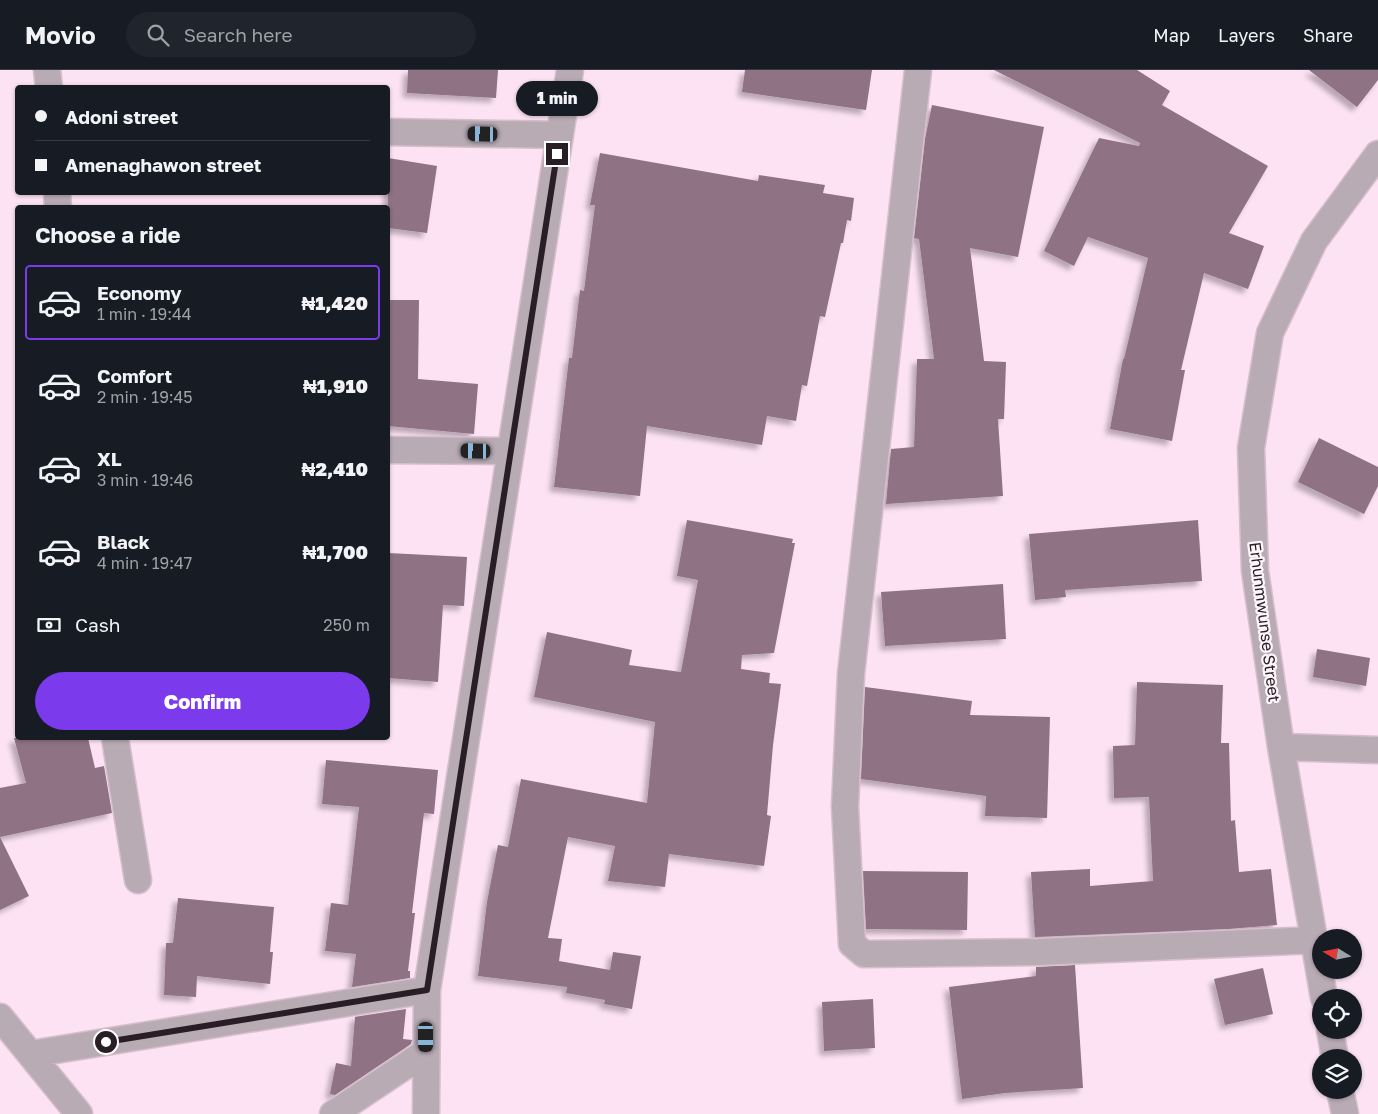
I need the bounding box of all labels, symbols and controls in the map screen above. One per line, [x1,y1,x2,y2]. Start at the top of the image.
search box [126,12,476,57]
text: Movio [25,20,96,49]
icon: search [144,21,172,49]
text: Search here [184,23,293,46]
text: Map [1153,24,1190,46]
text: Layers [1218,24,1275,46]
text: Share [1303,24,1353,46]
callout: 1 min [516,82,598,116]
text: 1 min [537,88,577,108]
text: Adoni street [65,105,178,128]
car [467,126,498,142]
route end [546,143,568,165]
text: Amenaghawon street [65,153,261,176]
text: Choose a ride [35,221,181,248]
icon: car [37,280,82,325]
text: Economy [97,281,182,304]
text: ₦1,420 [302,291,368,314]
text: 1 min · 19:44 [97,304,192,324]
icon: car [37,363,82,408]
text: Comfort [97,364,172,387]
text: ₦1,910 [303,374,368,397]
text: 2 min · 19:45 [97,387,193,407]
car [460,443,491,459]
icon: car [37,446,82,491]
text: XL [97,447,122,470]
text: ₦2,410 [302,457,368,480]
text: 3 min · 19:46 [97,470,193,490]
icon: car [37,529,82,574]
text: Black [97,530,150,553]
text: ₦1,700 [303,540,368,563]
street label: Erhunmwunse Street [1245,541,1285,703]
text: 4 min · 19:47 [97,553,192,573]
icon: cash [35,611,63,639]
text: Cash [75,613,120,636]
text: 250 m [323,615,370,635]
button: Confirm [35,672,370,730]
north arrow [1312,929,1362,979]
map controls [1312,929,1362,1099]
button: locate [1312,989,1362,1039]
car [418,1022,433,1052]
route start [95,1031,117,1053]
button: layers [1312,1049,1362,1099]

